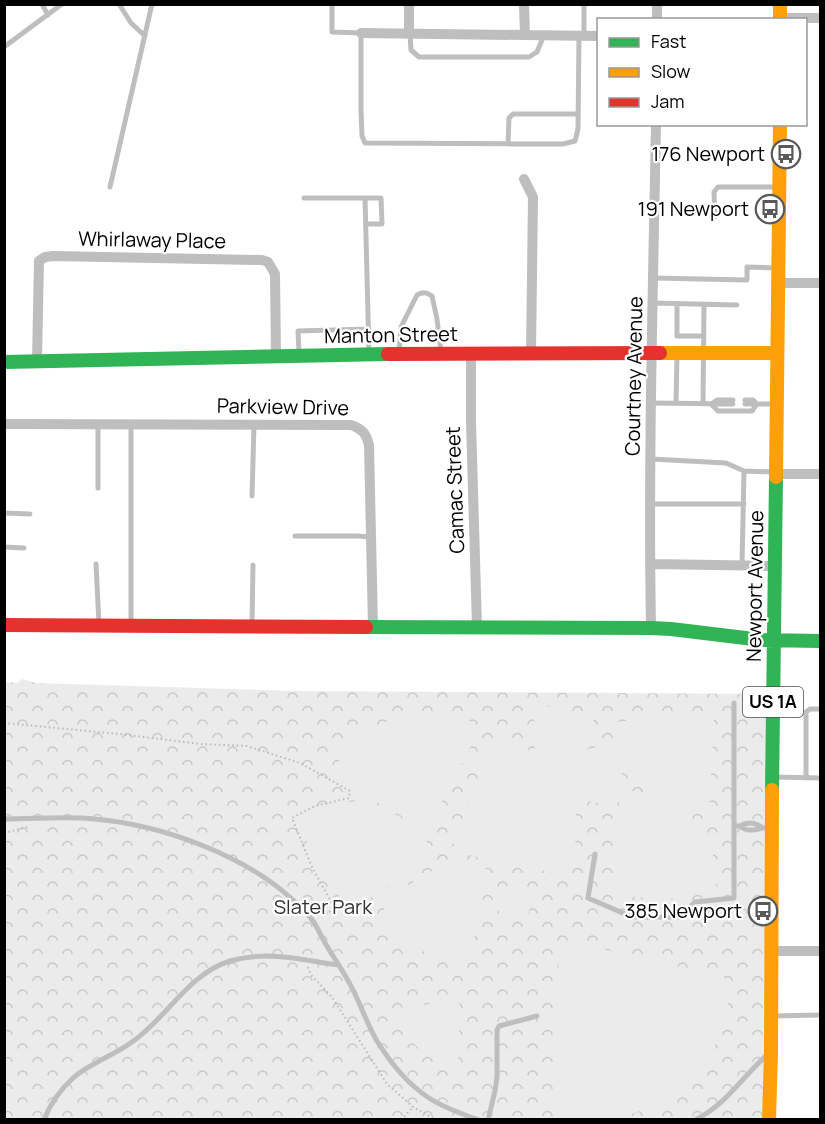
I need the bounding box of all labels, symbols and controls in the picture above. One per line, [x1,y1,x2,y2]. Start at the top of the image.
legend [597,18,807,126]
text: Fast [651,29,686,53]
text: Slow [651,59,691,83]
text: Jam [651,89,685,113]
bus stop icon: 176 Newport [770,138,802,170]
place label: 176 Newport [652,140,765,167]
bus stop icon: 191 Newport [754,193,786,225]
place label: 191 Newport [638,195,749,222]
street label: Whirlaway Place [78,225,226,254]
street label: Courtney Avenue [619,296,648,456]
street label: Manton Street [324,320,458,349]
street label: Parkview Drive [217,392,349,421]
street label: Camac Street [439,426,470,554]
street label: Newport Avenue [740,510,769,662]
road number: US 1A [743,687,803,717]
park label: Slater Park [274,893,373,920]
bus stop icon: 385 Newport [747,895,779,927]
place label: 385 Newport [625,897,742,924]

